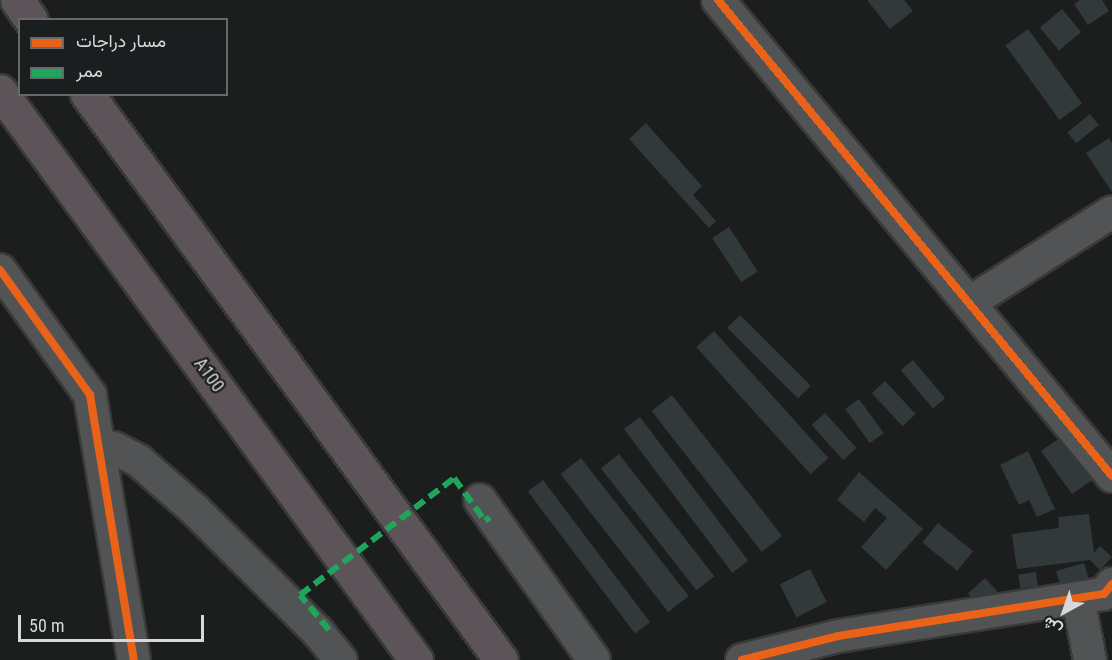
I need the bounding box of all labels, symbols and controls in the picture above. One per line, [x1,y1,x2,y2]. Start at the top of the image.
legend [18,18,228,96]
text: مسار دراجات [76,30,166,51]
text: ممر [76,60,103,81]
street label: A100 [189,354,229,396]
north arrow [1034,582,1094,642]
scale bar [21,603,207,641]
text: ش [1039,613,1066,640]
text: 50 m [29,615,64,636]

